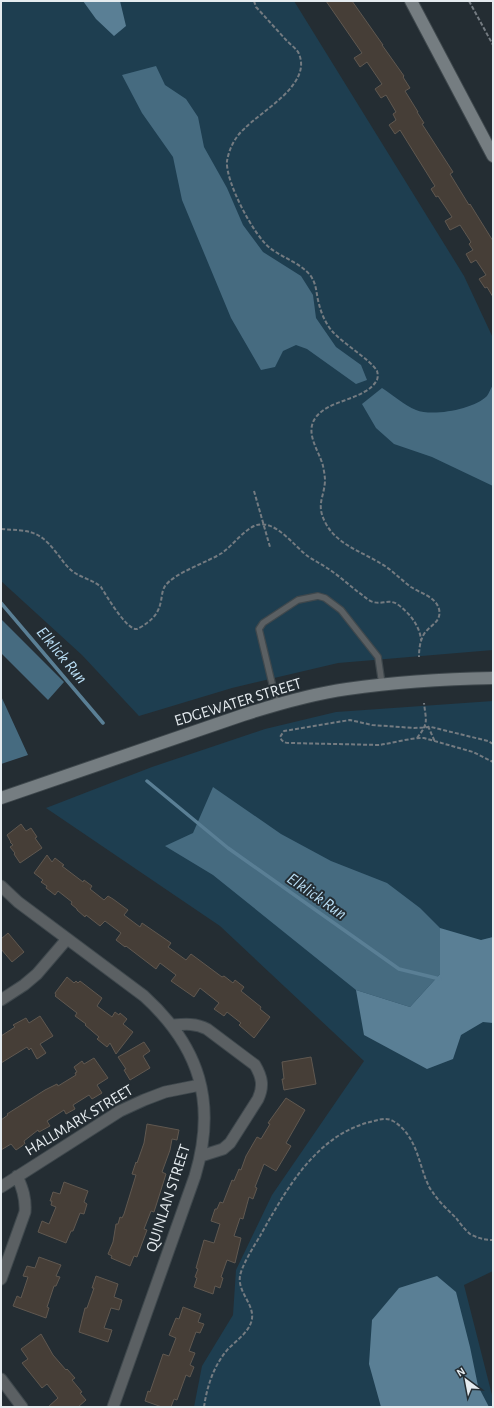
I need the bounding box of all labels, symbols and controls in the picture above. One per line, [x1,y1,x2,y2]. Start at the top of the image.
water label: Elklick Run [33,623,91,687]
street label: EDGEWATER STREET [173,675,304,729]
water label: Elklick Run [284,869,350,923]
street label: HALLMARK STREET [22,1081,136,1159]
street label: QUINLAN STREET [143,1142,194,1254]
north arrow [446,1360,486,1400]
text: N [455,1365,467,1379]

